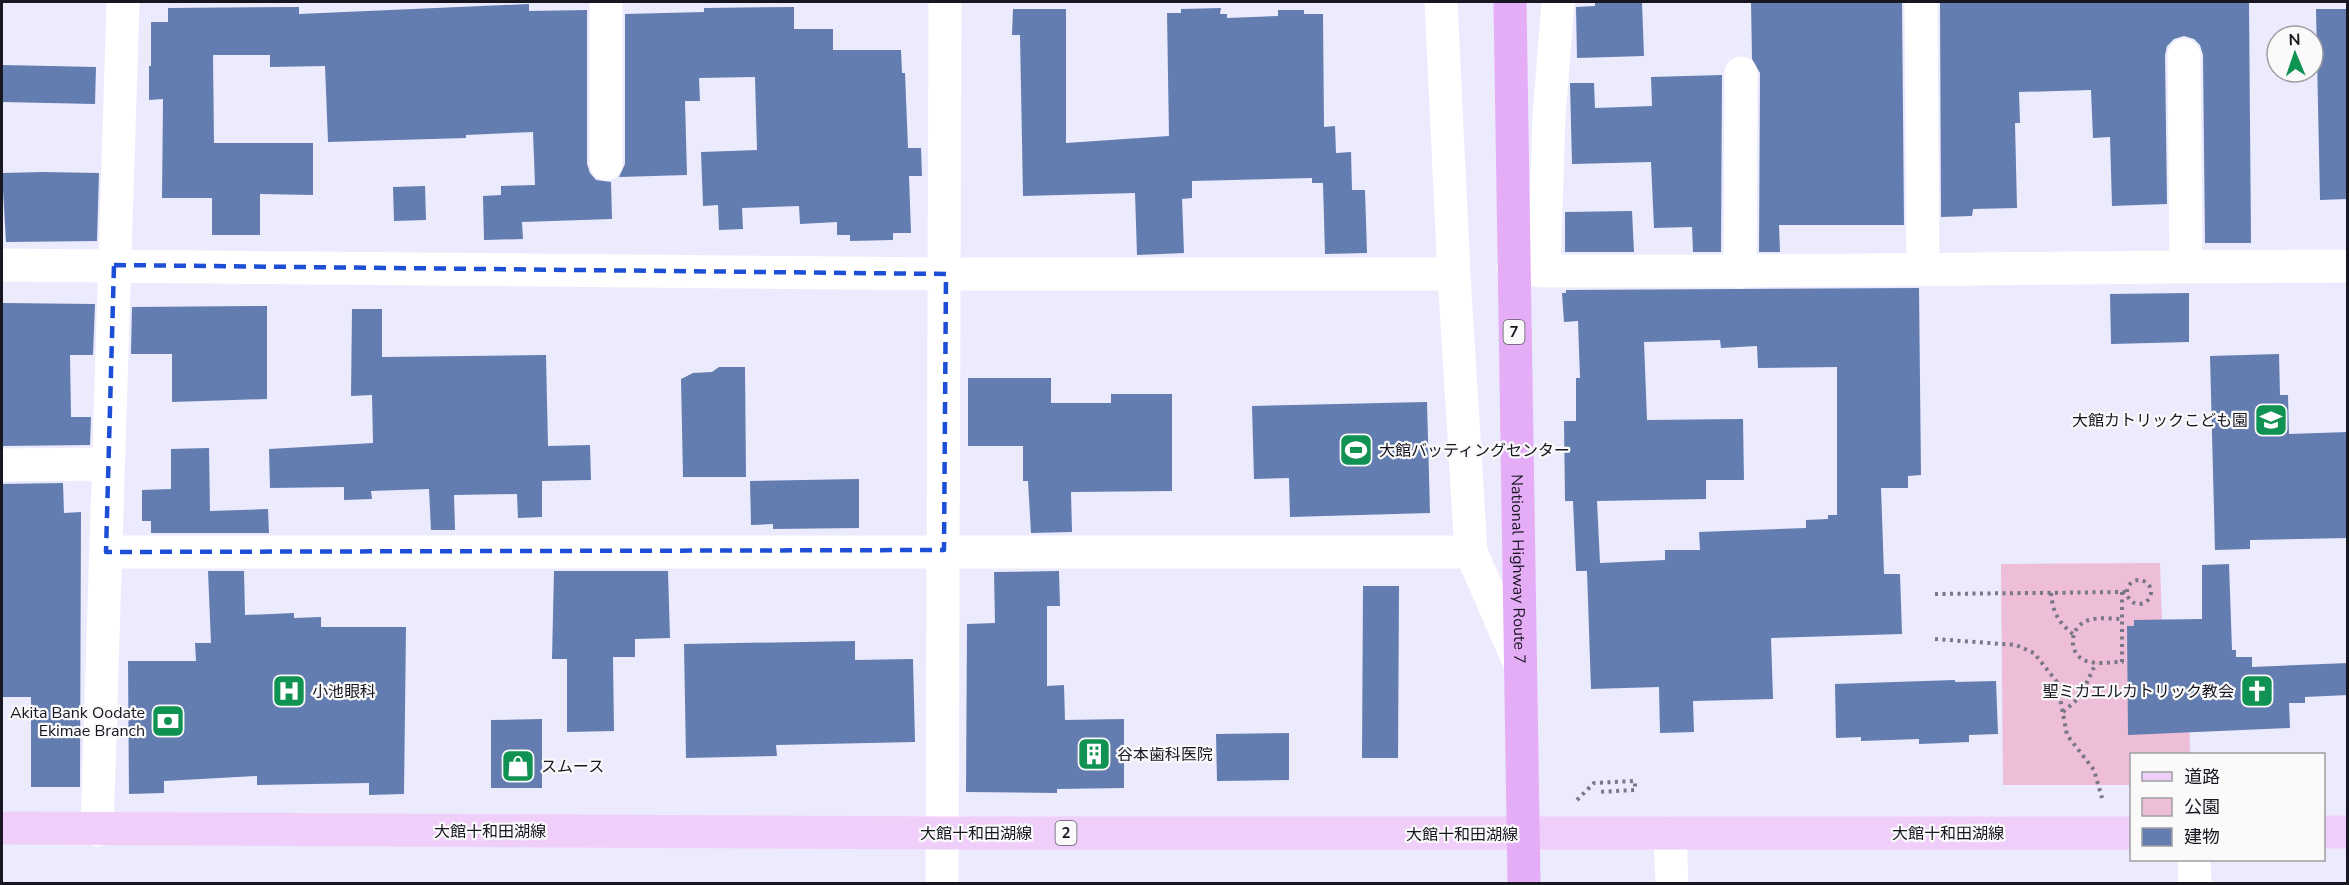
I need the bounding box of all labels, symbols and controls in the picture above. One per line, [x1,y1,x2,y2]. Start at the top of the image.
north arrow [2265,24,2325,84]
text: N [2288,29,2301,51]
road number: 7 [1504,320,1524,344]
school or university icon: 大館カトリックこども園 [2253,402,2289,438]
place label: 大館カトリックこども園 [2072,410,2248,432]
sports icon: 大館バッティングセンター [1338,432,1374,468]
place label: 大館バッティングセンター [1379,440,1570,462]
street label: National Highway Route 7 [1505,474,1531,664]
hospital icon: 小池眼科 [271,673,307,709]
church icon: 聖ミカエルカトリック教会 [2239,673,2275,709]
place label: 小池眼科 [312,681,376,703]
place label: 聖ミカエルカトリック教会 [2042,681,2234,703]
place label: Akita Bank Oodate Ekimae Branch [10,702,145,742]
bank icon: Akita Bank Oodate Ekimae Branch [150,703,186,739]
building icon: 谷本歯科医院 [1076,736,1112,772]
place label: 谷本歯科医院 [1117,744,1213,766]
shop icon: スムース [500,748,536,784]
legend [2130,753,2325,861]
place label: スムース [541,756,604,778]
text: 道路 [2184,765,2220,789]
text: 公園 [2184,795,2220,819]
street label: 大館十和田湖線 [434,821,546,843]
road number: 2 [1056,821,1076,845]
street label: 大館十和田湖線 [920,823,1032,845]
street label: 大館十和田湖線 [1892,823,2004,845]
street label: 大館十和田湖線 [1406,824,1518,846]
text: 建物 [2184,825,2220,849]

